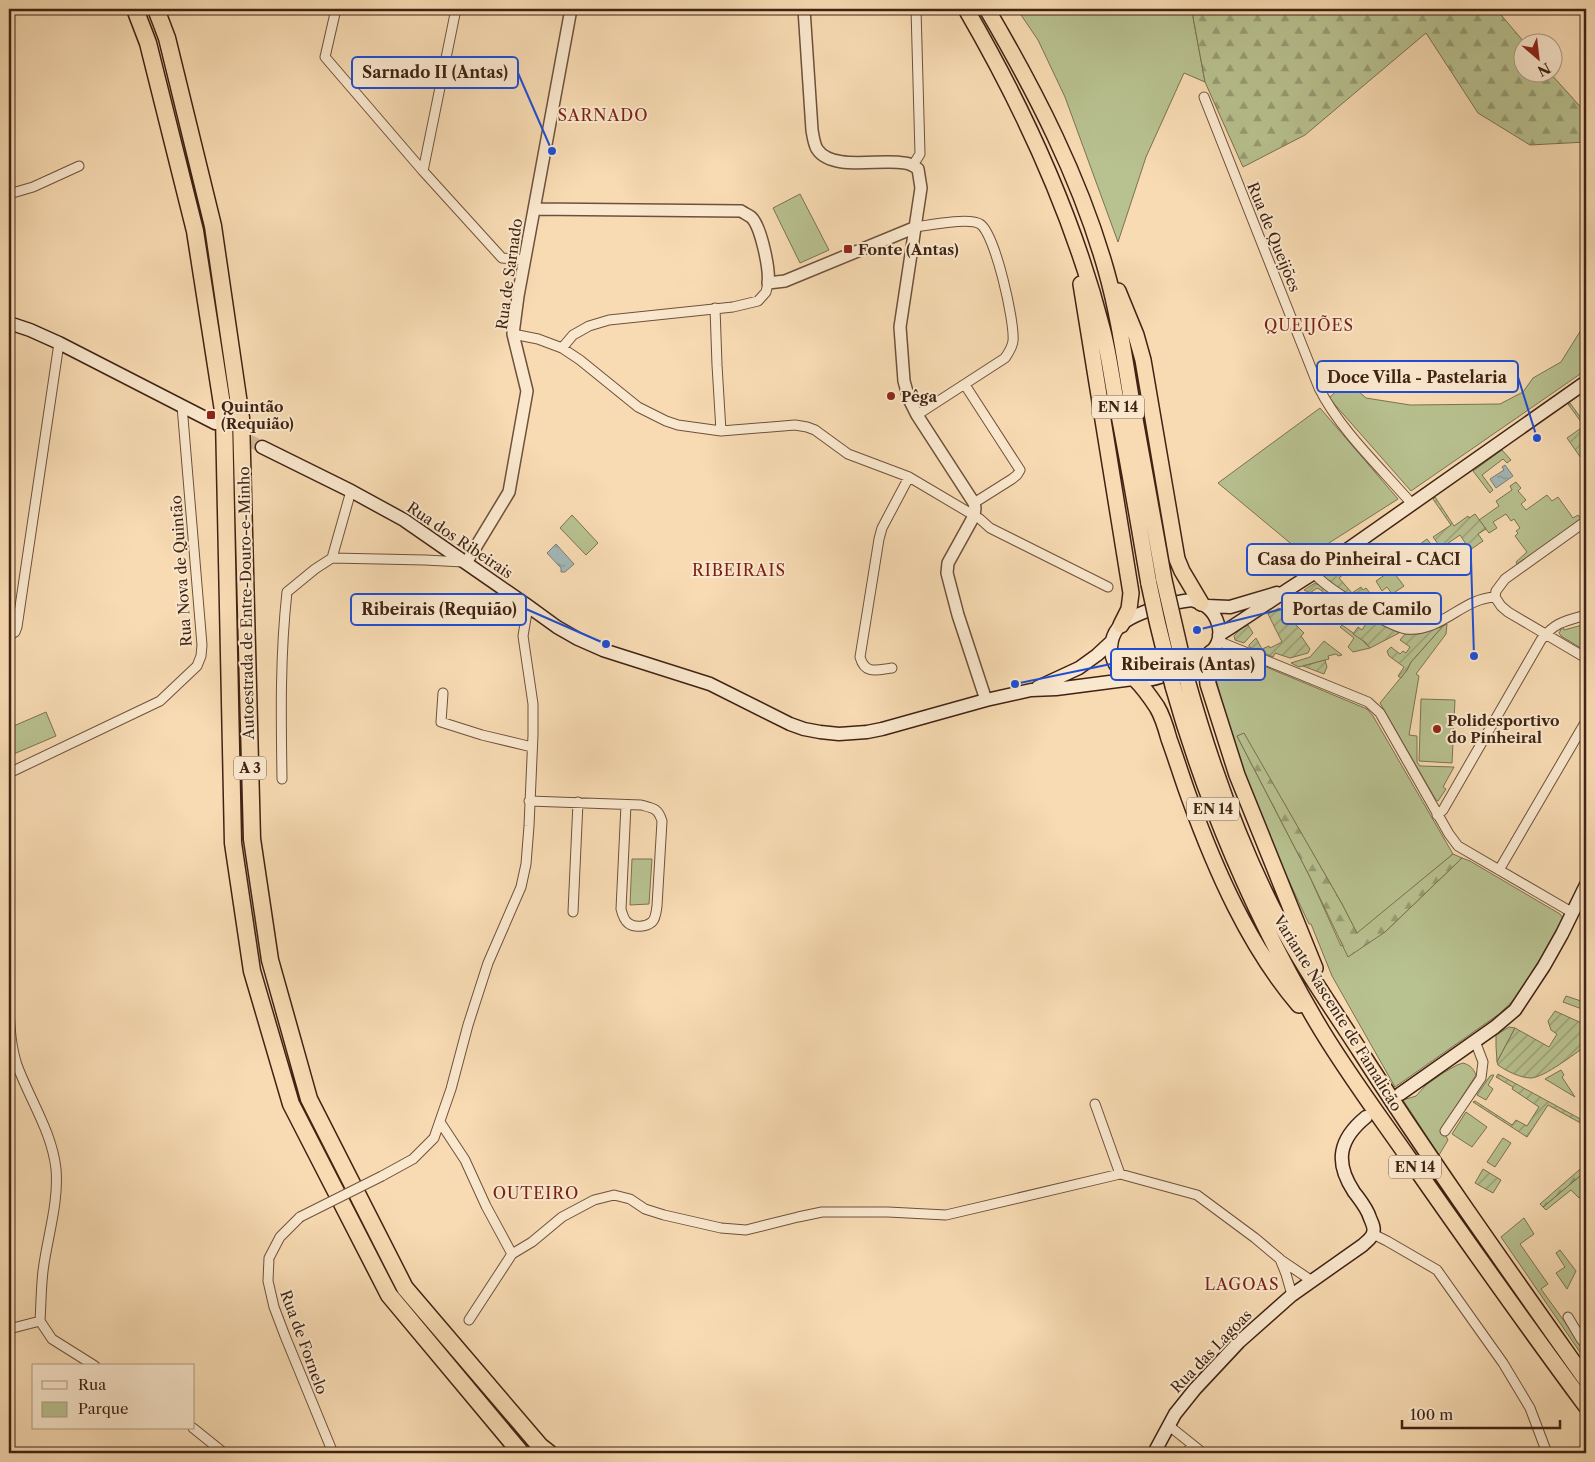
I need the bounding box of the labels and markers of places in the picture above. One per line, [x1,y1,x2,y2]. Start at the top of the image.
callout: Sarnado II (Antas) [352,57,518,88]
place label: Fonte (Antas) [858,240,959,259]
marker: Fonte (Antas) [842,243,854,255]
callout: Doce Villa - Pastelaria [1317,361,1518,392]
place label: Pêga [901,387,937,406]
marker: Pêga [885,390,897,402]
place label: Quintão (Requião) [221,397,294,433]
marker: Quintão (Requião) [205,409,217,421]
callout: Casa do Pinheiral - CACI [1247,544,1471,575]
callout: Portas de Camilo [1282,593,1441,624]
callout: Ribeirais (Requião) [351,594,526,625]
callout: Ribeirais (Antas) [1111,649,1265,680]
place label: Polidesportivo do Pinheiral [1447,711,1560,747]
marker: Polidesportivo do Pinheiral [1431,723,1443,735]

